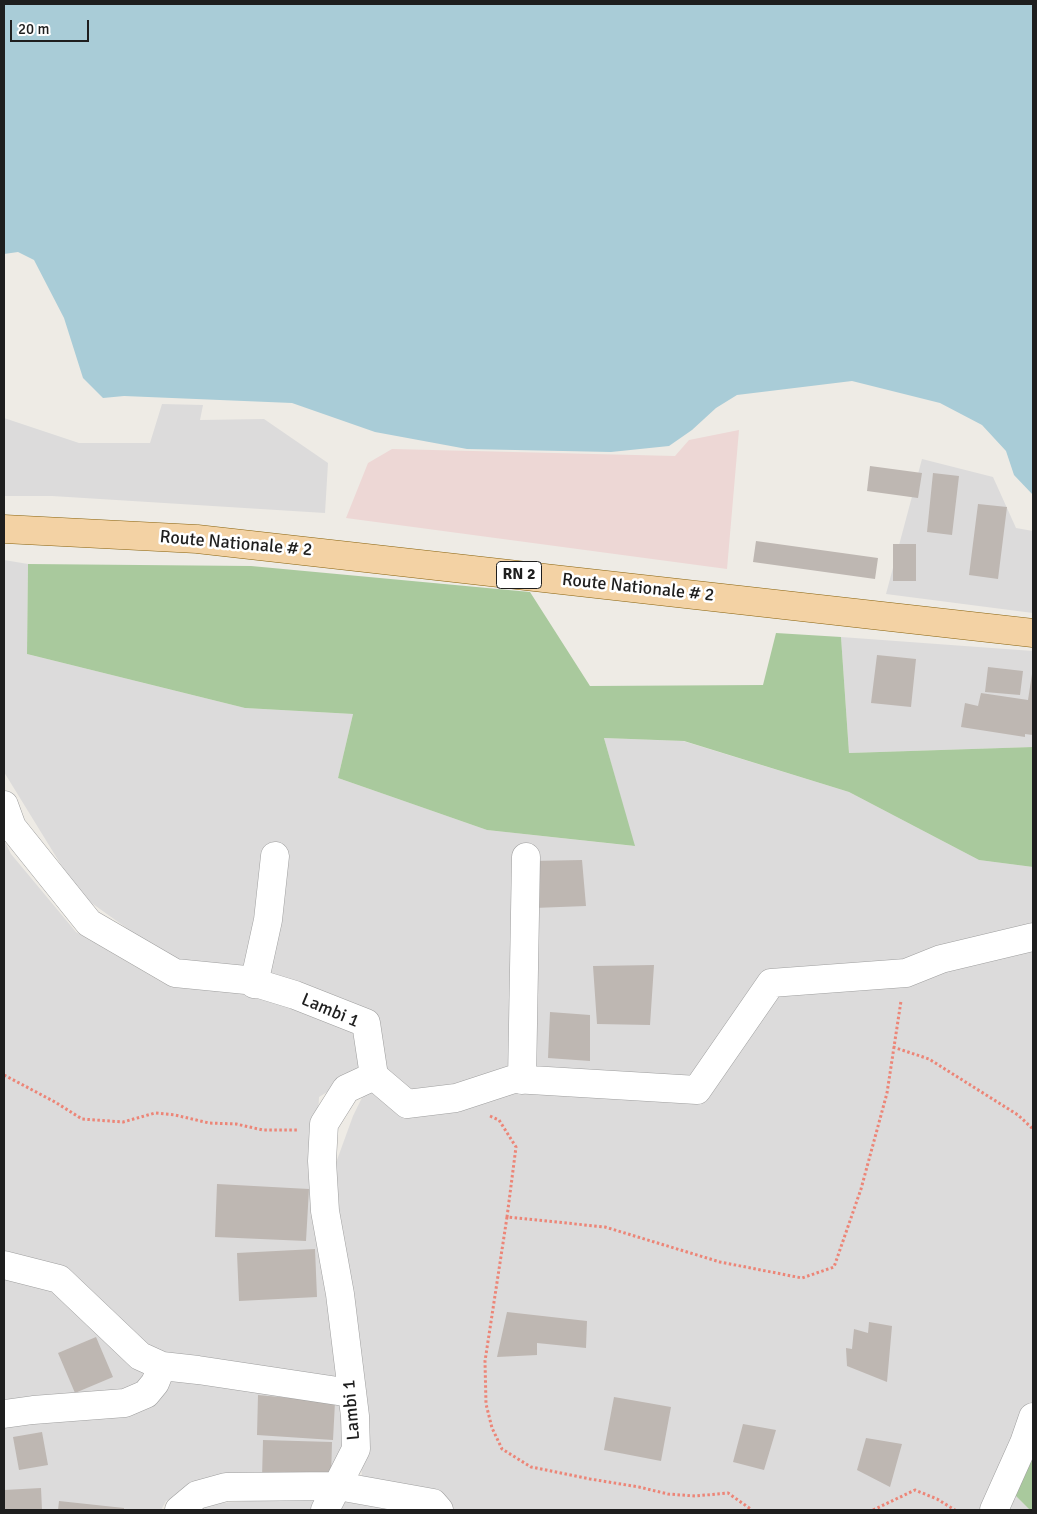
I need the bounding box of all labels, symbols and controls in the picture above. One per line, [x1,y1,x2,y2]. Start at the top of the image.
scale bar [12,10,91,42]
text: 20 m [18,20,49,38]
street label: Route Nationale # 2 [159,527,313,561]
road number: RN 2 [496,562,542,588]
street label: Route Nationale # 2 [561,569,715,607]
street label: Lambi 1 [298,989,362,1033]
street label: Lambi 1 [339,1379,365,1441]

